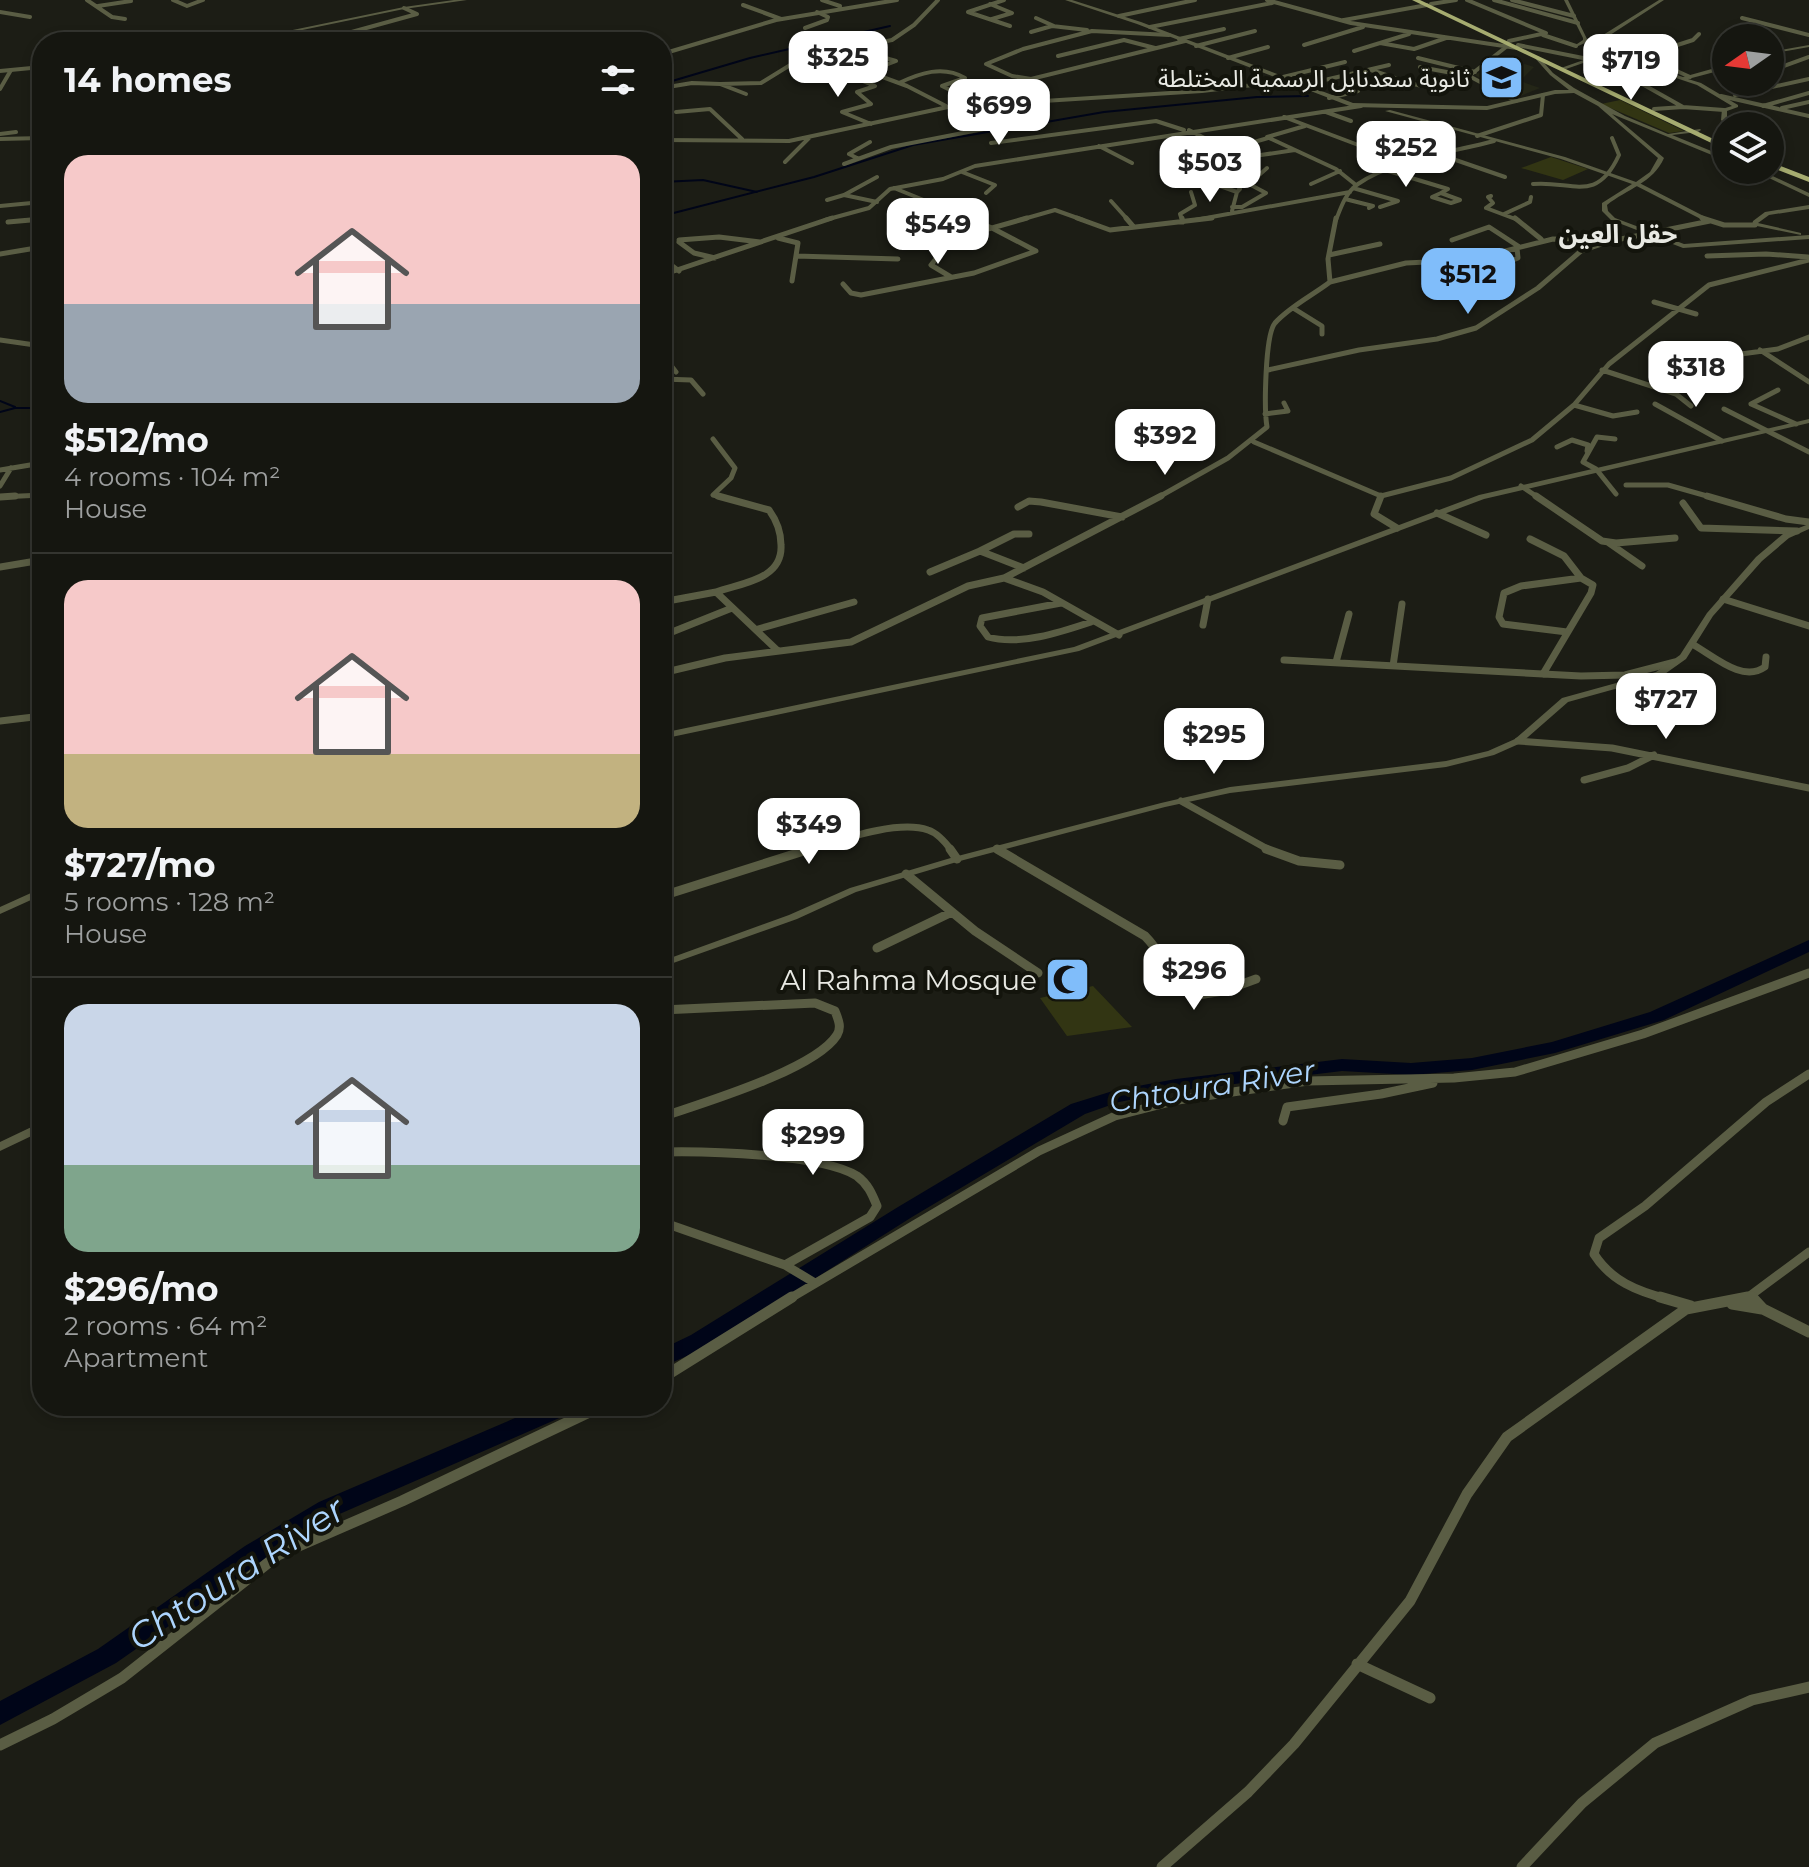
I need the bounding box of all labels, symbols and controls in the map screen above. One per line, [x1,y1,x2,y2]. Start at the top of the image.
north arrow [1712,24,1784,96]
map controls [1712,24,1784,184]
pin: $325 [791,31,885,99]
pin: $719 [1584,34,1678,102]
text: $325 [807,41,869,73]
text: $719 [1601,44,1661,76]
school or university icon: ثانوية سعدنايل الرسمية المختلطة [1477,54,1525,102]
icon: filters [596,58,640,102]
text: 14 homes [64,59,232,101]
place label: ثانوية سعدنايل الرسمية المختلطة [1158,64,1470,93]
pin: $699 [952,79,1046,147]
text: $699 [966,89,1032,121]
button: layers [1712,112,1784,184]
pin: $252 [1359,121,1453,189]
text: $252 [1375,131,1437,163]
pin: $503 [1163,136,1257,204]
text: $503 [1178,146,1242,178]
pin: $549 [891,198,985,266]
icon: home [280,207,424,351]
text: $549 [905,208,971,240]
district label: حقل العين [1559,218,1677,250]
pin: $512 [1421,248,1515,316]
text: $512 [1439,258,1497,290]
pin: $318 [1649,341,1743,409]
text: $318 [1666,351,1726,383]
pin: $392 [1118,409,1212,477]
text: $512/mo [64,419,209,461]
text: $392 [1133,419,1197,451]
text: 4 rooms · 104 m² [64,461,281,493]
text: House [64,493,147,525]
icon: home [280,632,424,776]
pin: $727 [1619,673,1713,741]
text: $727 [1634,683,1698,715]
pin: $295 [1167,708,1261,776]
text: $295 [1182,718,1246,750]
pin: $349 [762,798,856,866]
text: $349 [776,808,842,840]
text: $727/mo [64,844,216,886]
text: 5 rooms · 128 m² [64,886,275,918]
text: House [64,918,147,950]
pin: $296 [1147,944,1241,1012]
text: $296 [1161,954,1227,986]
mosque icon: Al Rahma Mosque [1044,956,1092,1004]
place label: Al Rahma Mosque [780,963,1037,997]
water label: Chtoura River [1106,1051,1319,1121]
icon: home [280,1056,424,1200]
pin: $299 [766,1109,860,1177]
text: $299 [780,1119,846,1151]
text: $296/mo [64,1268,219,1310]
text: 2 rooms · 64 m² [64,1310,267,1342]
text: Apartment [64,1342,208,1374]
water label: Chtoura River [119,1486,354,1659]

